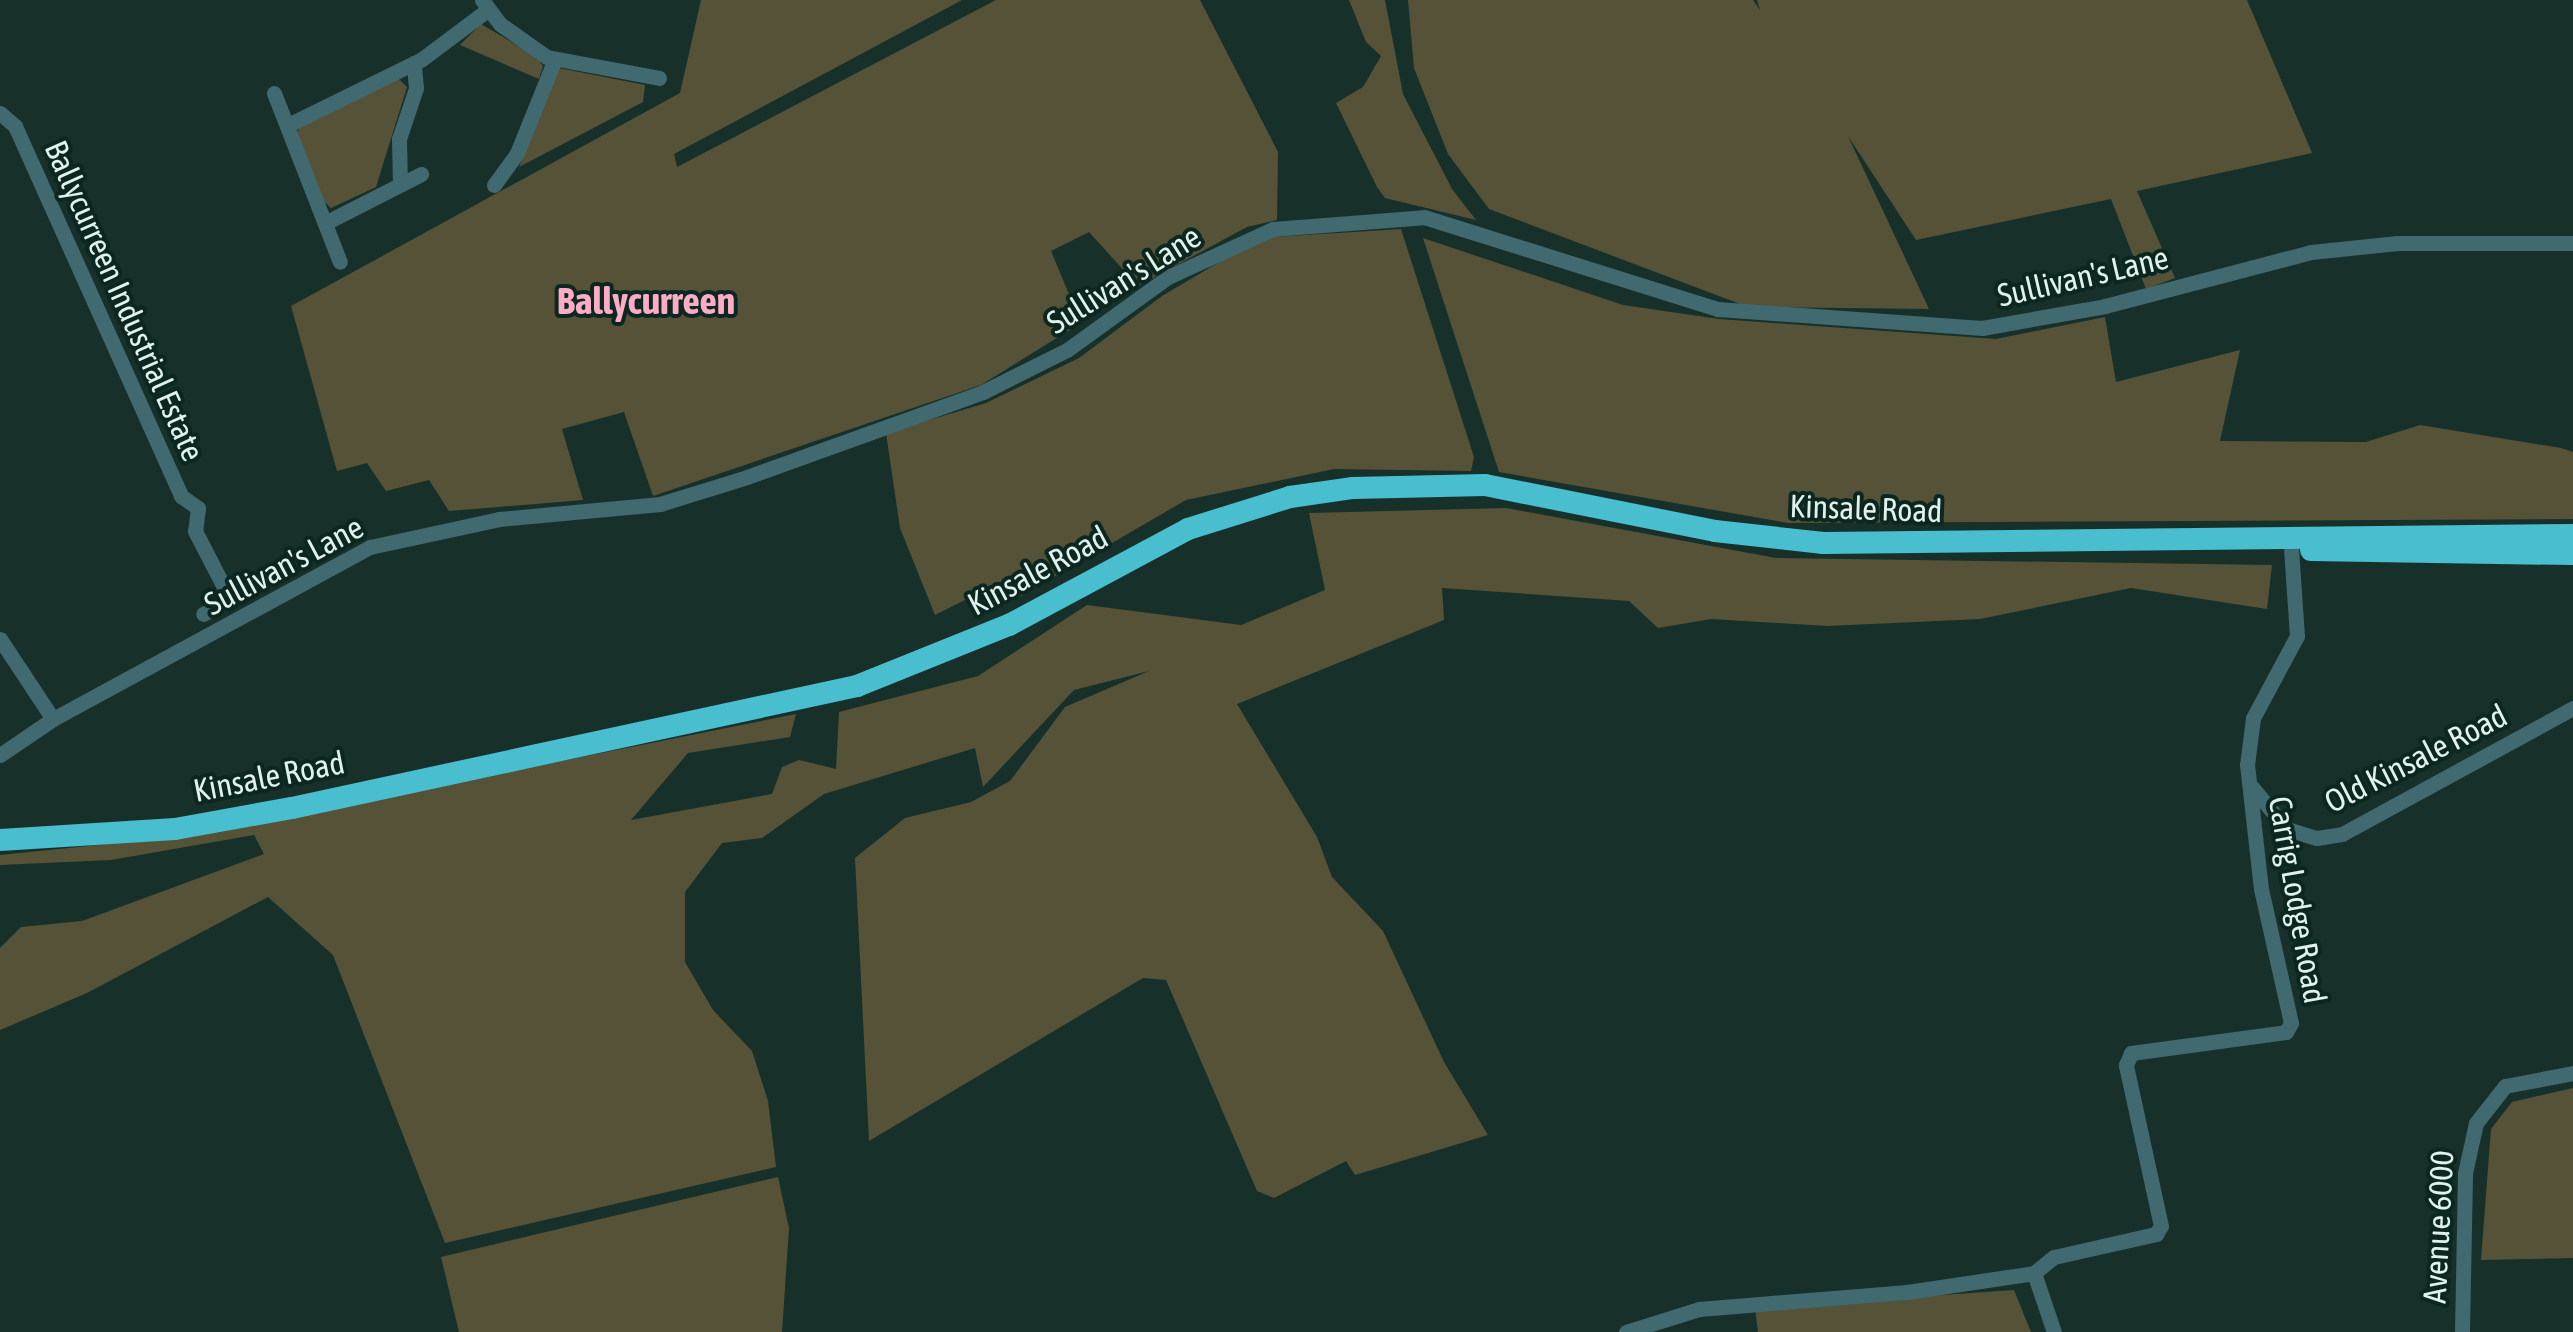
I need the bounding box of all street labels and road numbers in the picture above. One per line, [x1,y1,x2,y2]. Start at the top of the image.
street label: Ballycurreen Industrial Estate [36,135,212,467]
street label: Sullivan's Lane [1040,218,1208,342]
street label: Sullivan's Lane [1994,239,2172,315]
street label: Kinsale Road [1789,487,1943,531]
street label: Sullivan's Lane [198,508,370,624]
street label: Kinsale Road [961,518,1115,624]
street label: Old Kinsale Road [2318,697,2514,821]
street label: Kinsale Road [190,744,348,810]
street label: Carrig Lodge Road [2260,794,2334,1006]
street label: Avenue 6000 [2416,1150,2462,1304]

